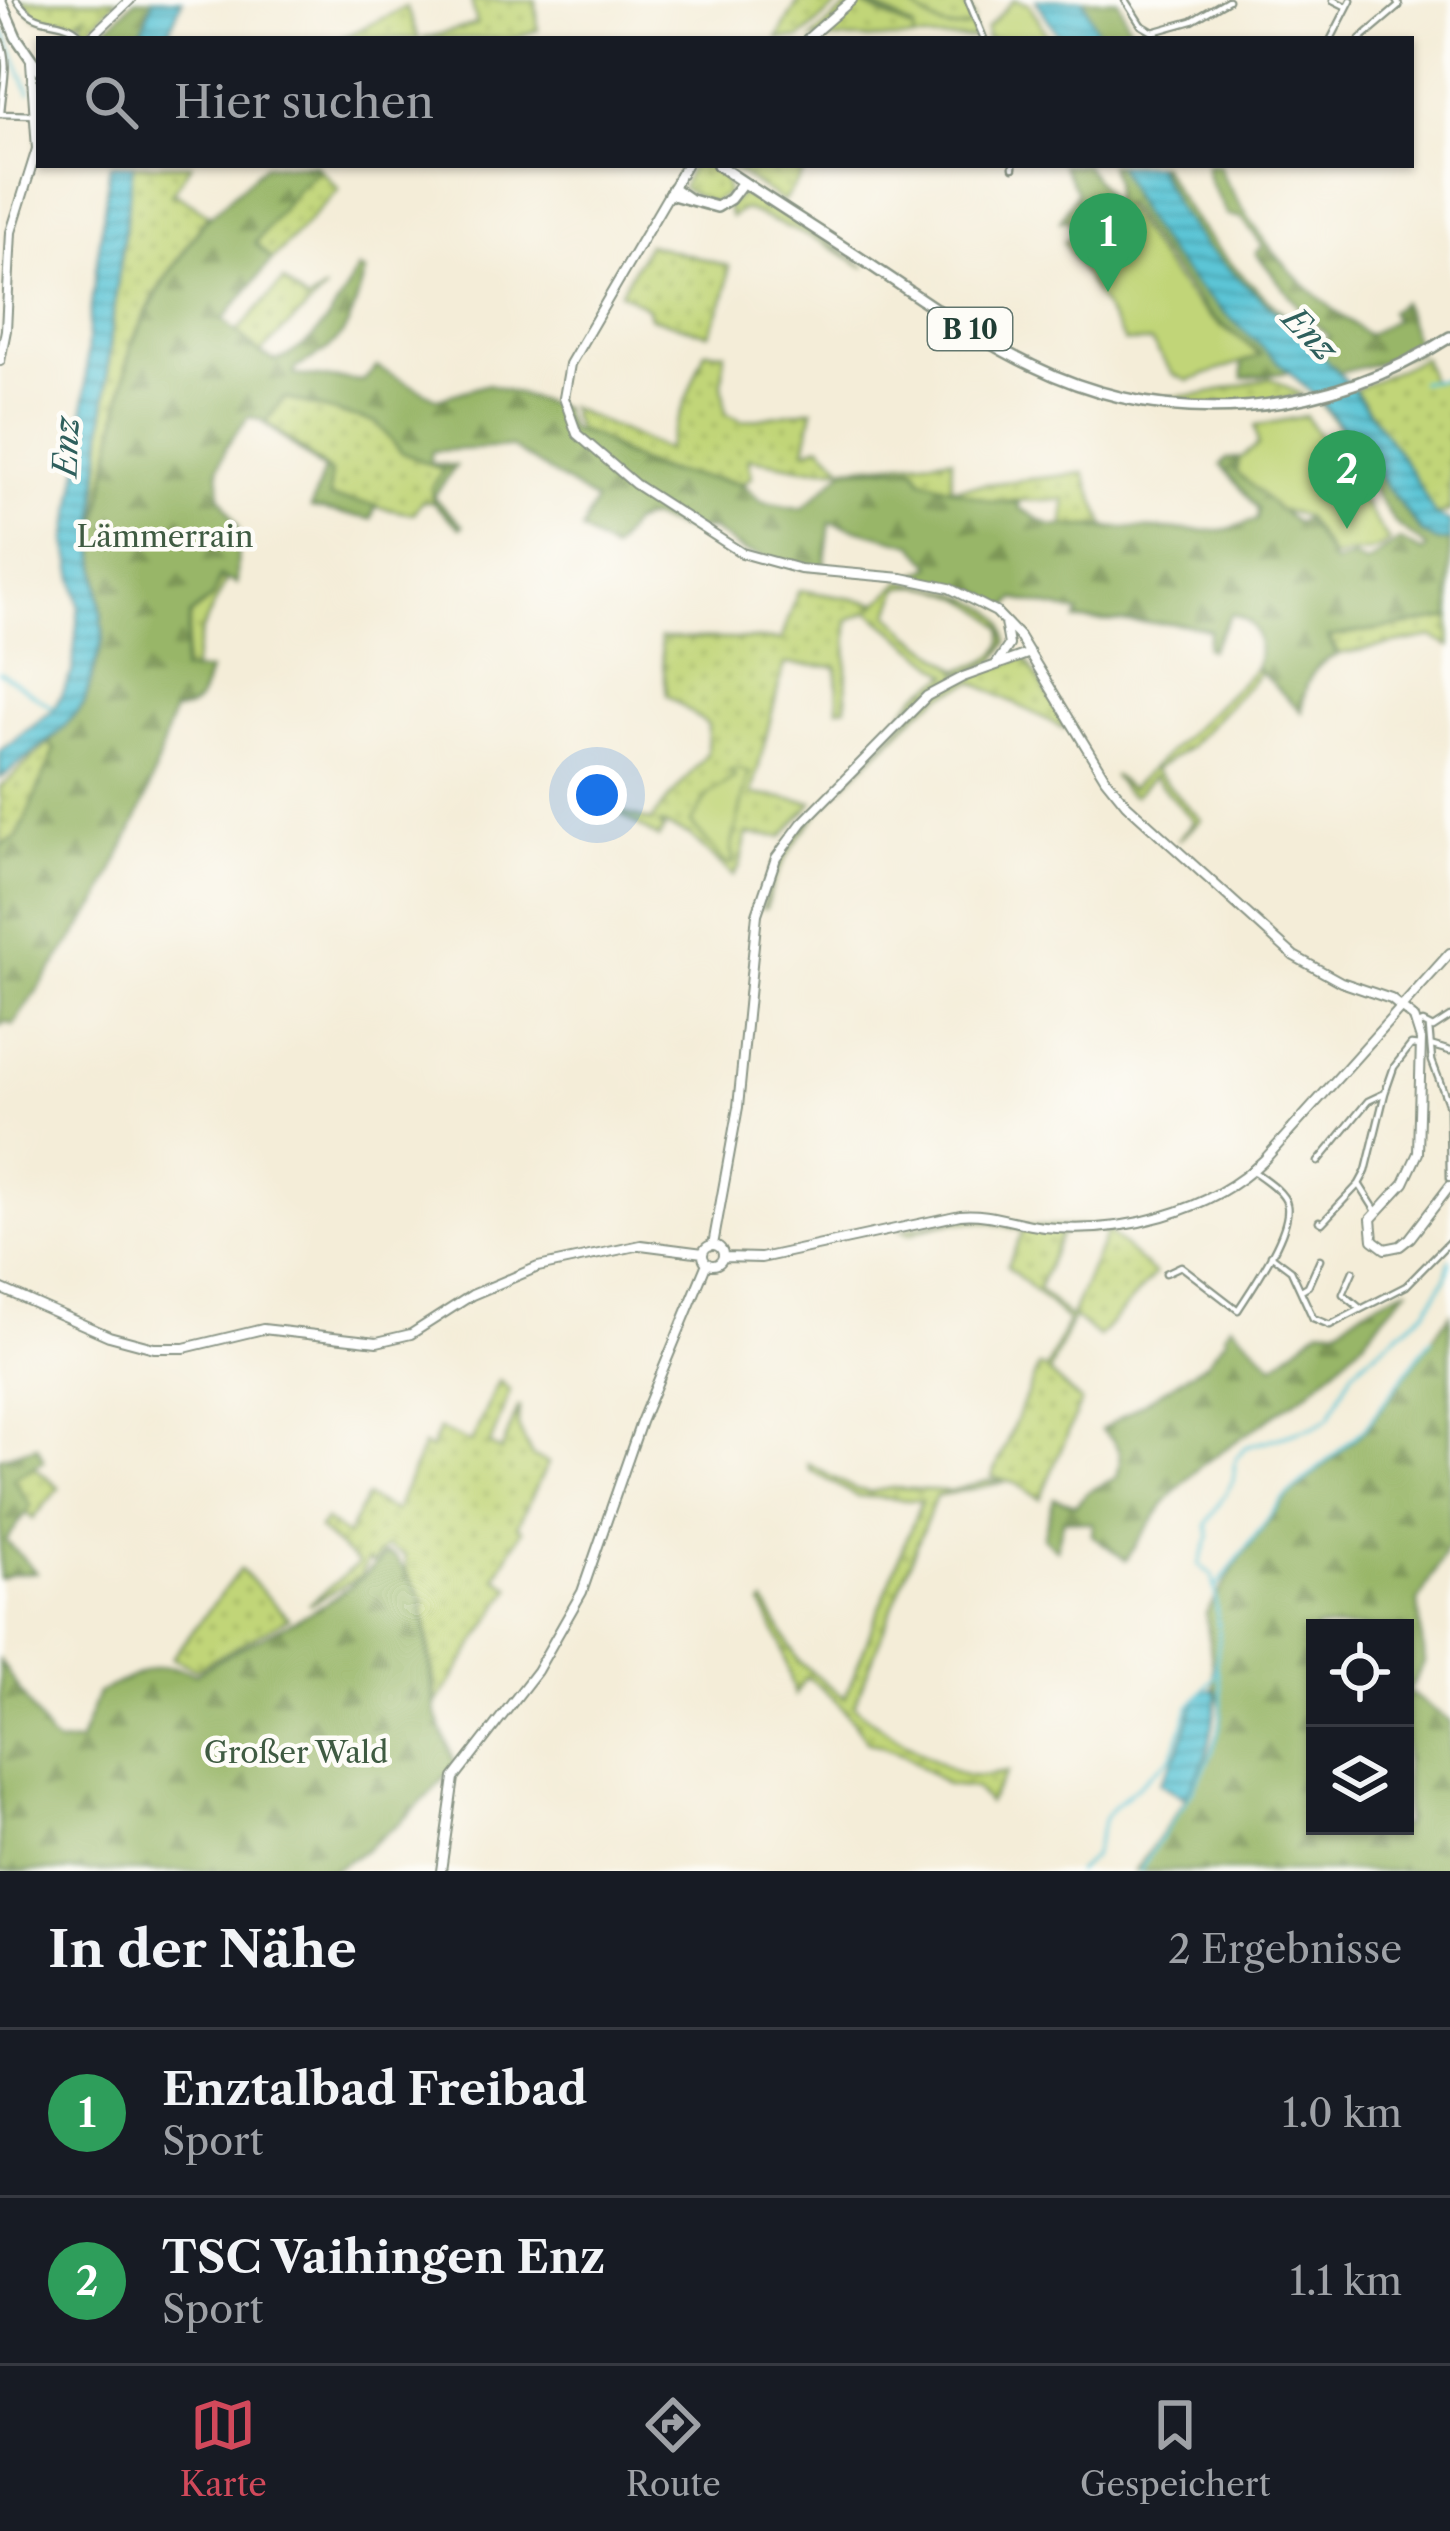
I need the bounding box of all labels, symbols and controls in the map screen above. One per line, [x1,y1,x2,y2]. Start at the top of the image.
search box [36,36,1414,168]
icon: search [78,69,144,135]
text: Hier suchen [174,74,434,130]
pin: 1 [1069,193,1147,292]
water label: Enz [1272,296,1348,372]
road number: B 10 [928,308,1012,350]
water label: Enz [44,414,88,481]
pin: 2 [1308,430,1386,529]
park label: Lämmerrain [76,518,254,555]
your location [567,765,627,825]
map controls [1306,1619,1414,1835]
button: locate [1306,1619,1414,1727]
button: layers [1306,1727,1414,1835]
park label: Großer Wald [204,1734,388,1771]
text: In der Nähe [48,1918,357,1980]
text: 2 Ergebnisse [1168,1925,1402,1973]
text: Enztalbad Freibad [162,2061,587,2117]
text: 1 [78,2089,96,2137]
text: 1.0 km [1282,2089,1402,2137]
text: Sport [162,2117,263,2165]
text: TSC Vaihingen Enz [162,2229,605,2285]
text: 2 [75,2257,99,2305]
text: 1.1 km [1290,2257,1402,2305]
text: Sport [162,2285,263,2333]
tab: Karte [180,2392,267,2505]
tab: Route [626,2392,721,2505]
tab: Gespeichert [1080,2392,1270,2505]

